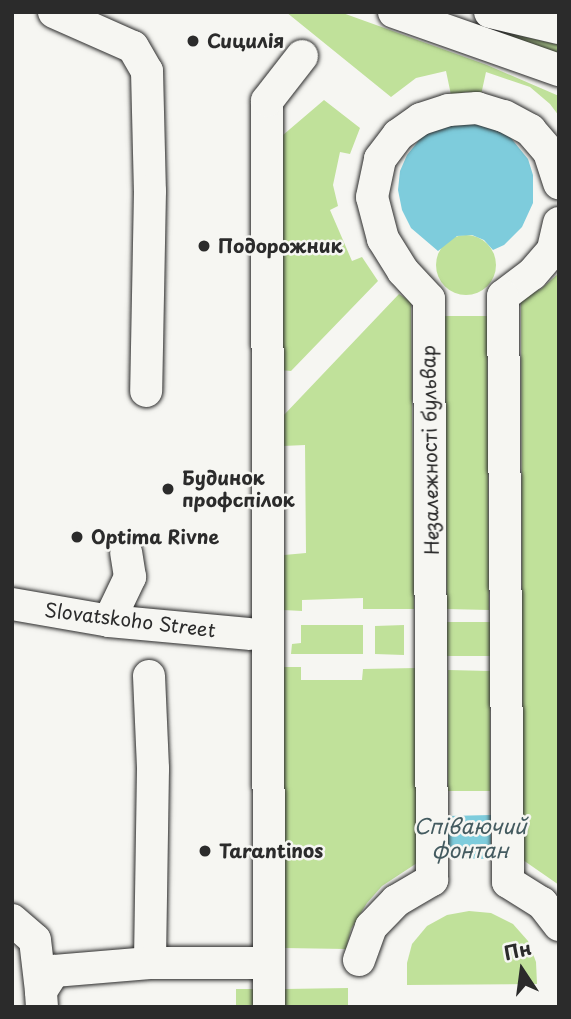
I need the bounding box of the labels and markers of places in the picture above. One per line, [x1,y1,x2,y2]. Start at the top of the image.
place label: Сицилія [207,30,284,52]
marker: Сицилія [185,33,201,49]
place label: Подорожник [218,235,343,257]
marker: Подорожник [196,238,212,254]
place label: Будинок профспілок [182,467,295,511]
marker: Будинок профспілок [160,481,176,497]
place label: Optima Rivne [91,526,221,548]
marker: Optima Rivne [69,529,85,545]
place label: Tarantinos [219,840,323,862]
marker: Tarantinos [197,843,213,859]

